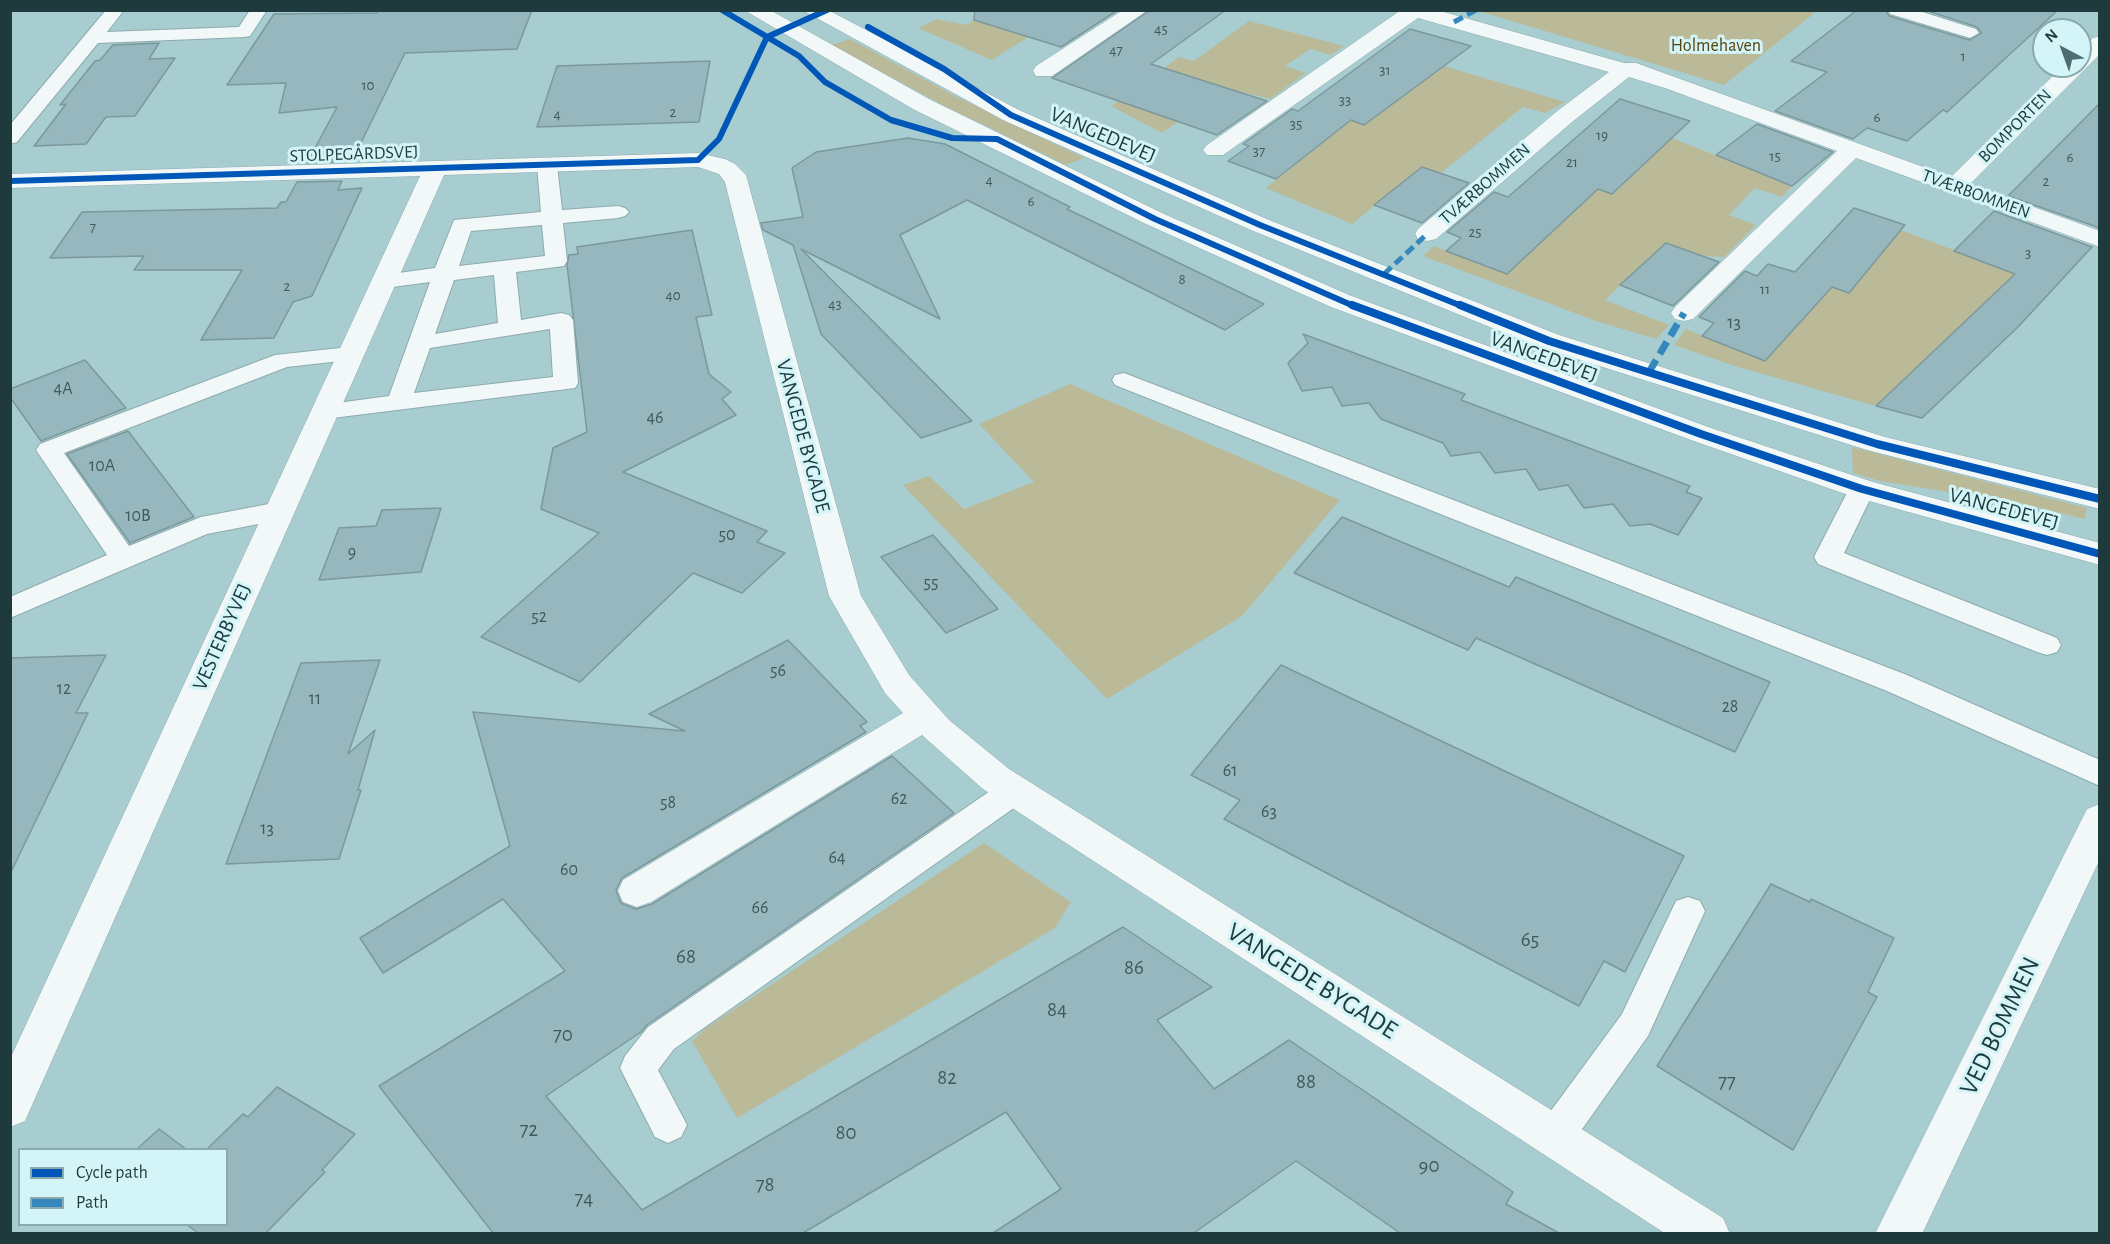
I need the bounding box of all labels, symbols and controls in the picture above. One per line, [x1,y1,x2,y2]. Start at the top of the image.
north arrow [2032,18,2092,78]
house number: 45 [1154,20,1168,38]
text: N [2042,26,2061,46]
park label: Holmehaven [1671,35,1761,57]
house number: 47 [1109,41,1123,59]
house number: 1 [1960,47,1966,65]
house number: 31 [1379,61,1391,79]
house number: 10 [361,76,375,94]
street label: BOMPORTEN [1974,85,2056,167]
house number: 33 [1339,91,1351,109]
street label: VANGEDEVEJ [1046,101,1160,169]
house number: 2 [670,103,676,121]
house number: 4 [553,105,561,123]
house number: 6 [1873,108,1881,126]
house number: 35 [1290,115,1302,133]
house number: 19 [1596,126,1608,144]
street label: TVÆRBOMMEN [1435,139,1535,229]
street label: STOLPEGÅRDSVEJ [289,141,419,167]
house number: 37 [1253,142,1265,160]
house number: 15 [1769,147,1781,165]
house number: 6 [2066,148,2074,166]
house number: 21 [1566,153,1578,171]
street label: TVÆRBOMMEN [1919,164,2033,224]
house number: 4 [985,171,993,189]
house number: 2 [2043,172,2049,190]
house number: 6 [1027,192,1035,210]
house number: 7 [90,218,96,236]
house number: 25 [1468,223,1482,241]
house number: 3 [2025,244,2031,262]
house number: 8 [1178,270,1186,288]
house number: 2 [284,277,290,295]
house number: 11 [1760,280,1770,298]
house number: 40 [665,286,681,304]
house number: 43 [828,295,842,313]
house number: 13 [1727,312,1741,334]
street label: VANGEDEVEJ [1487,326,1601,388]
street label: VANGEDE BYGADE [770,357,836,515]
house number: 4A [53,378,73,400]
house number: 46 [646,407,664,429]
house number: 10A [89,455,115,477]
street label: VANGEDEVEJ [1946,482,2062,536]
house number: 10B [125,505,151,527]
house number: 50 [718,524,736,546]
house number: 9 [348,542,356,564]
house number: 55 [923,572,939,594]
street label: VESTERBYVEJ [187,580,257,694]
house number: 52 [531,606,547,628]
house number: 56 [770,660,786,682]
house number: 12 [57,678,71,700]
house number: 11 [309,688,321,710]
house number: 28 [1722,696,1738,718]
house number: 61 [1223,760,1237,782]
house number: 62 [891,788,907,810]
house number: 58 [660,792,676,814]
house number: 63 [1261,801,1277,823]
house number: 13 [260,818,274,840]
house number: 64 [828,847,846,869]
house number: 60 [560,859,578,881]
house number: 66 [752,897,768,919]
street label: VANGEDE BYGADE [1221,916,1403,1046]
house number: 65 [1521,927,1539,953]
house number: 68 [676,944,696,970]
street label: VED BOMMEN [1953,952,2047,1100]
house number: 86 [1124,955,1144,981]
house number: 84 [1047,997,1067,1023]
house number: 70 [553,1022,573,1048]
house number: 82 [937,1065,957,1091]
house number: 88 [1296,1069,1316,1095]
house number: 77 [1718,1069,1736,1095]
house number: 72 [520,1117,538,1143]
house number: 80 [835,1120,857,1146]
legend [18,1148,228,1226]
house number: 90 [1419,1153,1439,1179]
text: Cycle path [76,1164,148,1182]
house number: 78 [756,1172,774,1198]
house number: 74 [575,1186,593,1212]
text: Path [76,1194,108,1212]

